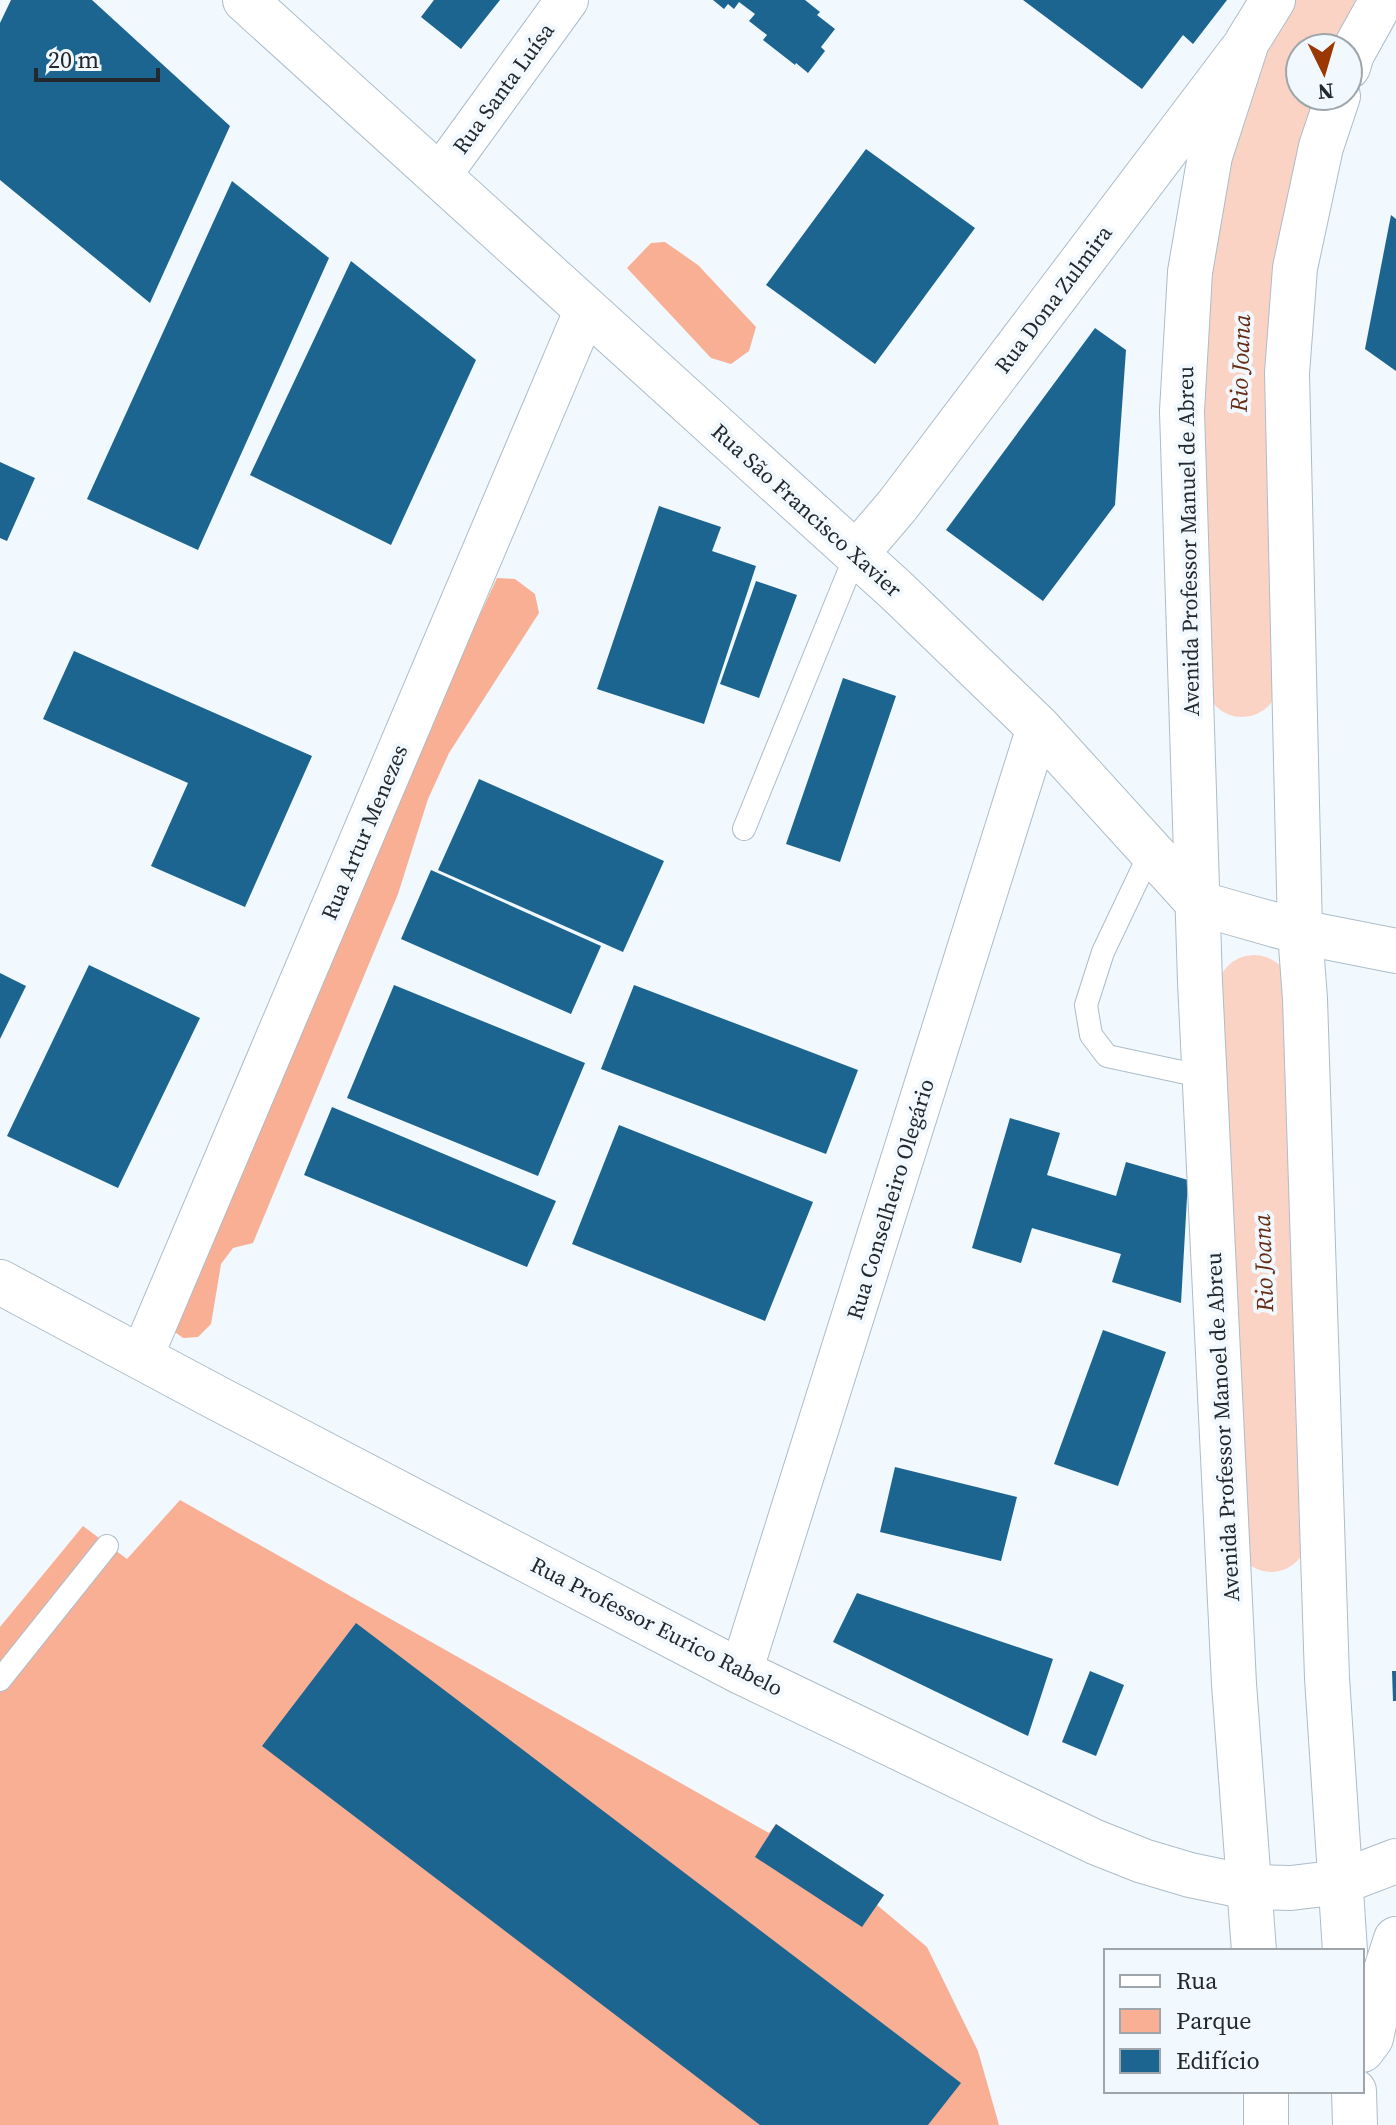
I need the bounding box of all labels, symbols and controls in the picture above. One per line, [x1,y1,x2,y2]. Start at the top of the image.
street label: Rua Santa Luísa [445,16,561,160]
scale bar [36,32,158,82]
north arrow [1284,32,1364,112]
text: 20 m [48,43,99,76]
text: N [1316,76,1335,108]
street label: Rua Dona Zulmira [987,218,1119,379]
water label: Rio Joana [1222,313,1258,413]
street label: Avenida Professor Manuel de Abreu [1170,366,1206,716]
street label: Rua São Francisco Xavier [705,416,909,604]
street label: Rua Artur Menezes [313,740,415,924]
street label: Rua Conselheiro Olegário [839,1075,941,1323]
water label: Rio Joana [1245,1213,1281,1313]
street label: Avenida Professor Manoel de Abreu [1198,1251,1246,1602]
street label: Rua Professor Eurico Rabelo [526,1549,788,1703]
legend [1104,1949,1364,2093]
text: Rua [1176,1964,1218,1997]
text: Parque [1176,2004,1252,2037]
text: Edifício [1176,2044,1260,2077]

